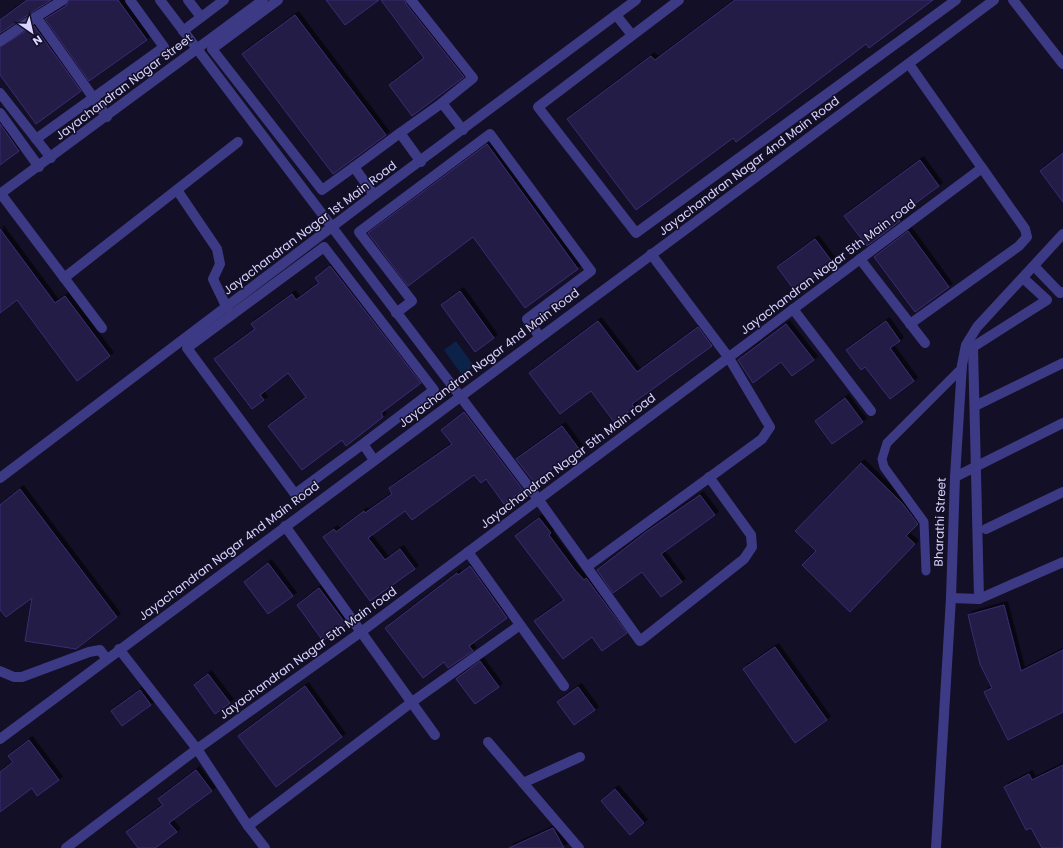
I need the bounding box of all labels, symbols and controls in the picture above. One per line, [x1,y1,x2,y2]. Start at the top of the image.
north arrow [12,12,52,52]
street label: Jayachandran Nagar Street [52,29,196,144]
text: N [30,31,45,49]
street label: Jayachandran Nagar 4nd Main Road [655,92,843,239]
street label: Jayachandran Nagar 1st Main Road [219,157,400,299]
street label: Jayachandran Nagar 5th Main road [736,195,919,338]
street label: Jayachandran Nagar 4nd Main Road [395,284,583,431]
street label: Jayachandran Nagar 5th Main road [476,389,659,532]
street label: Jayachandran Nagar 4nd Main Road [135,477,323,624]
street label: Bharathi Street [929,477,950,567]
street label: Jayachandran Nagar 5th Main road [216,582,400,723]

